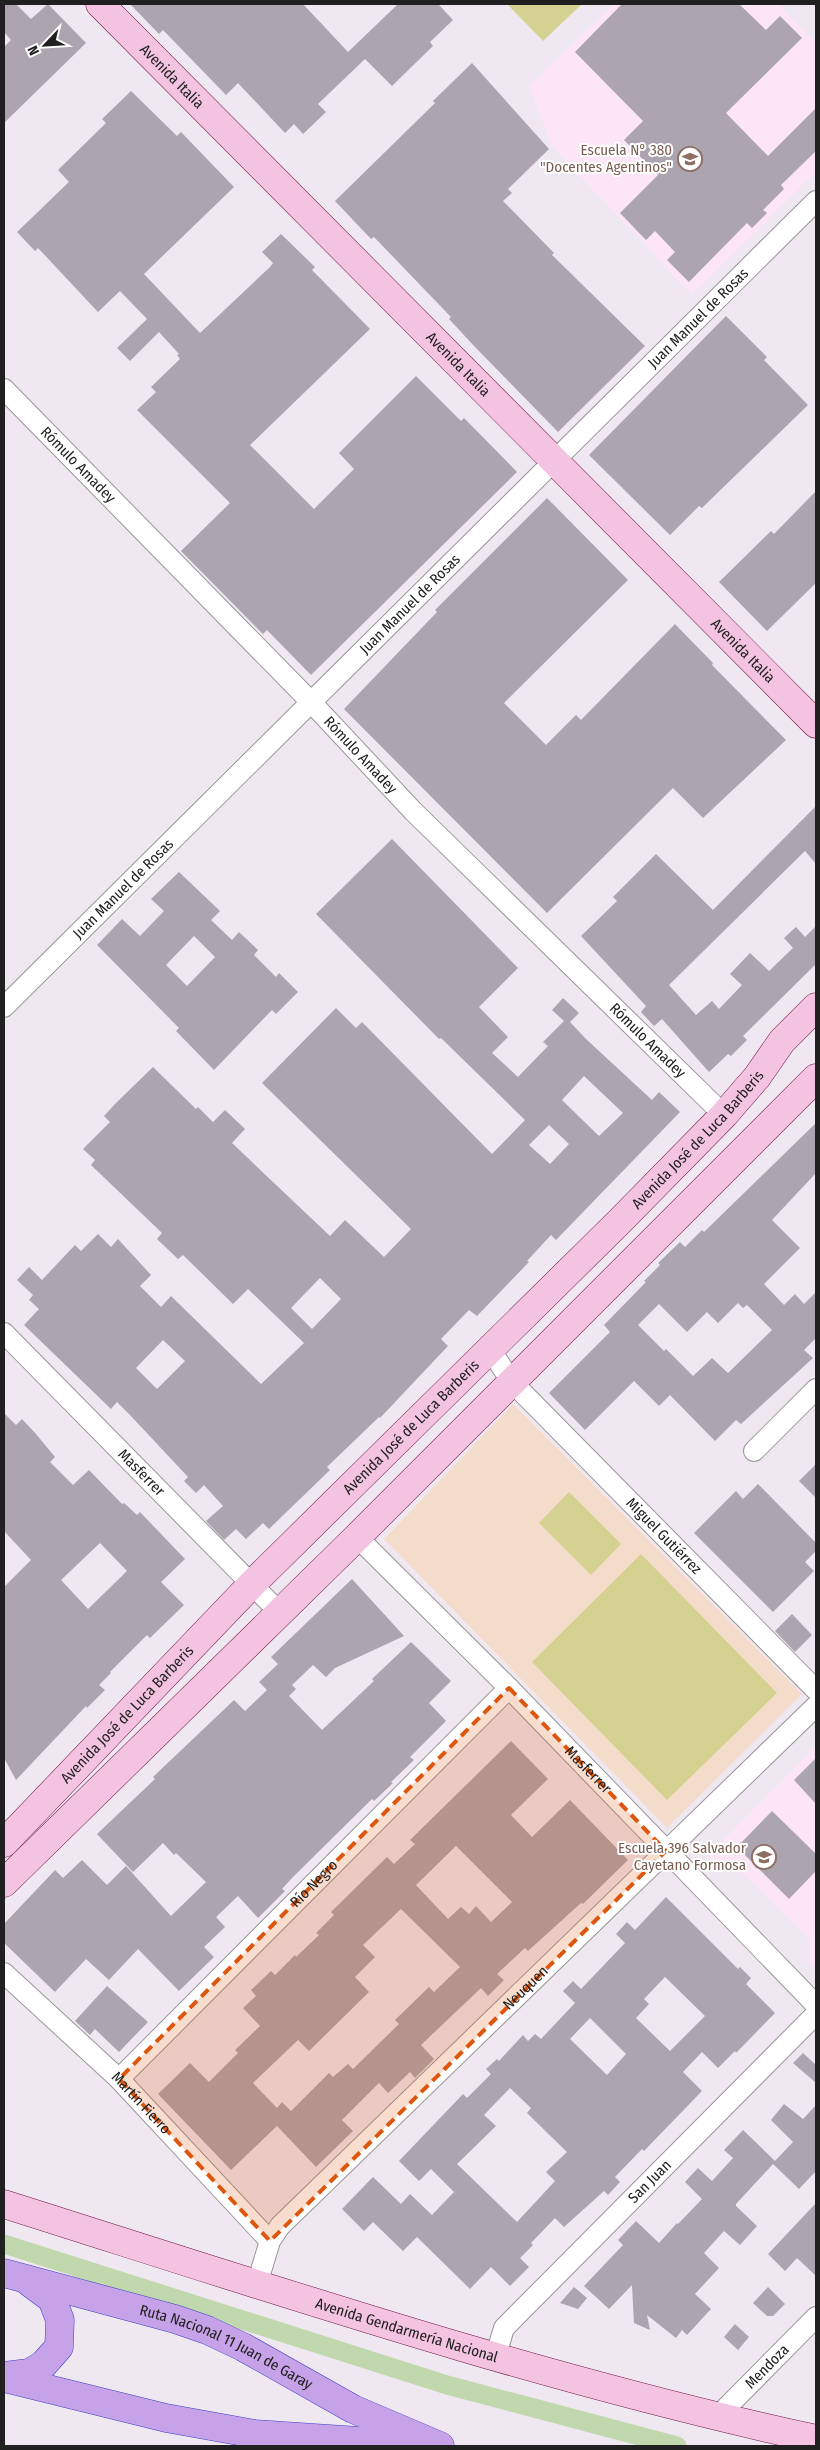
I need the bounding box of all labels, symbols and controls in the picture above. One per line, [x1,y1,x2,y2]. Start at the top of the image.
north arrow [20,20,70,70]
street label: Avenida Italia [136,40,208,112]
text: N [24,43,43,58]
place label: Escuela N° 380 "Docentes Agentinos" [540,141,672,176]
school or university icon: Escuela N° 380 "Docentes Agentinos" [677,146,703,172]
street label: Juan Manuel de Rosas [644,264,752,372]
street label: Avenida Italia [422,328,494,400]
street label: Rómulo Amadey [37,423,120,507]
street label: Juan Manuel de Rosas [356,550,464,658]
street label: Avenida Italia [707,615,779,687]
street label: Rómulo Amadey [320,713,401,798]
street label: Juan Manuel de Rosas [69,835,177,942]
street label: Rómulo Amadey [606,999,690,1082]
street label: Avenida José de Luca Barberis [628,1067,768,1213]
street label: Avenida José de Luca Barberis [339,1356,483,1498]
street label: Masferrer [114,1445,169,1500]
street label: Miguel Gutiérrez [622,1494,706,1578]
street label: Avenida José de Luca Barberis [57,1642,197,1787]
street label: Masferrer [561,1742,616,1798]
place label: Escuela 396 Salvador Cayetano Formosa [618,1839,747,1874]
school or university icon: Escuela 396 Salvador Cayetano Formosa [751,1844,777,1870]
street label: Río Negro [286,1856,341,1911]
street label: Neuquen [499,1962,552,2014]
street label: Martín Fierro [108,2068,175,2138]
street label: San Juan [624,2156,675,2207]
street label: Avenida Gendarmería Nacional [313,2294,500,2366]
street label: Ruta Nacional 11 Juan de Garay [138,2301,316,2393]
street label: Mendoza [741,2341,793,2392]

